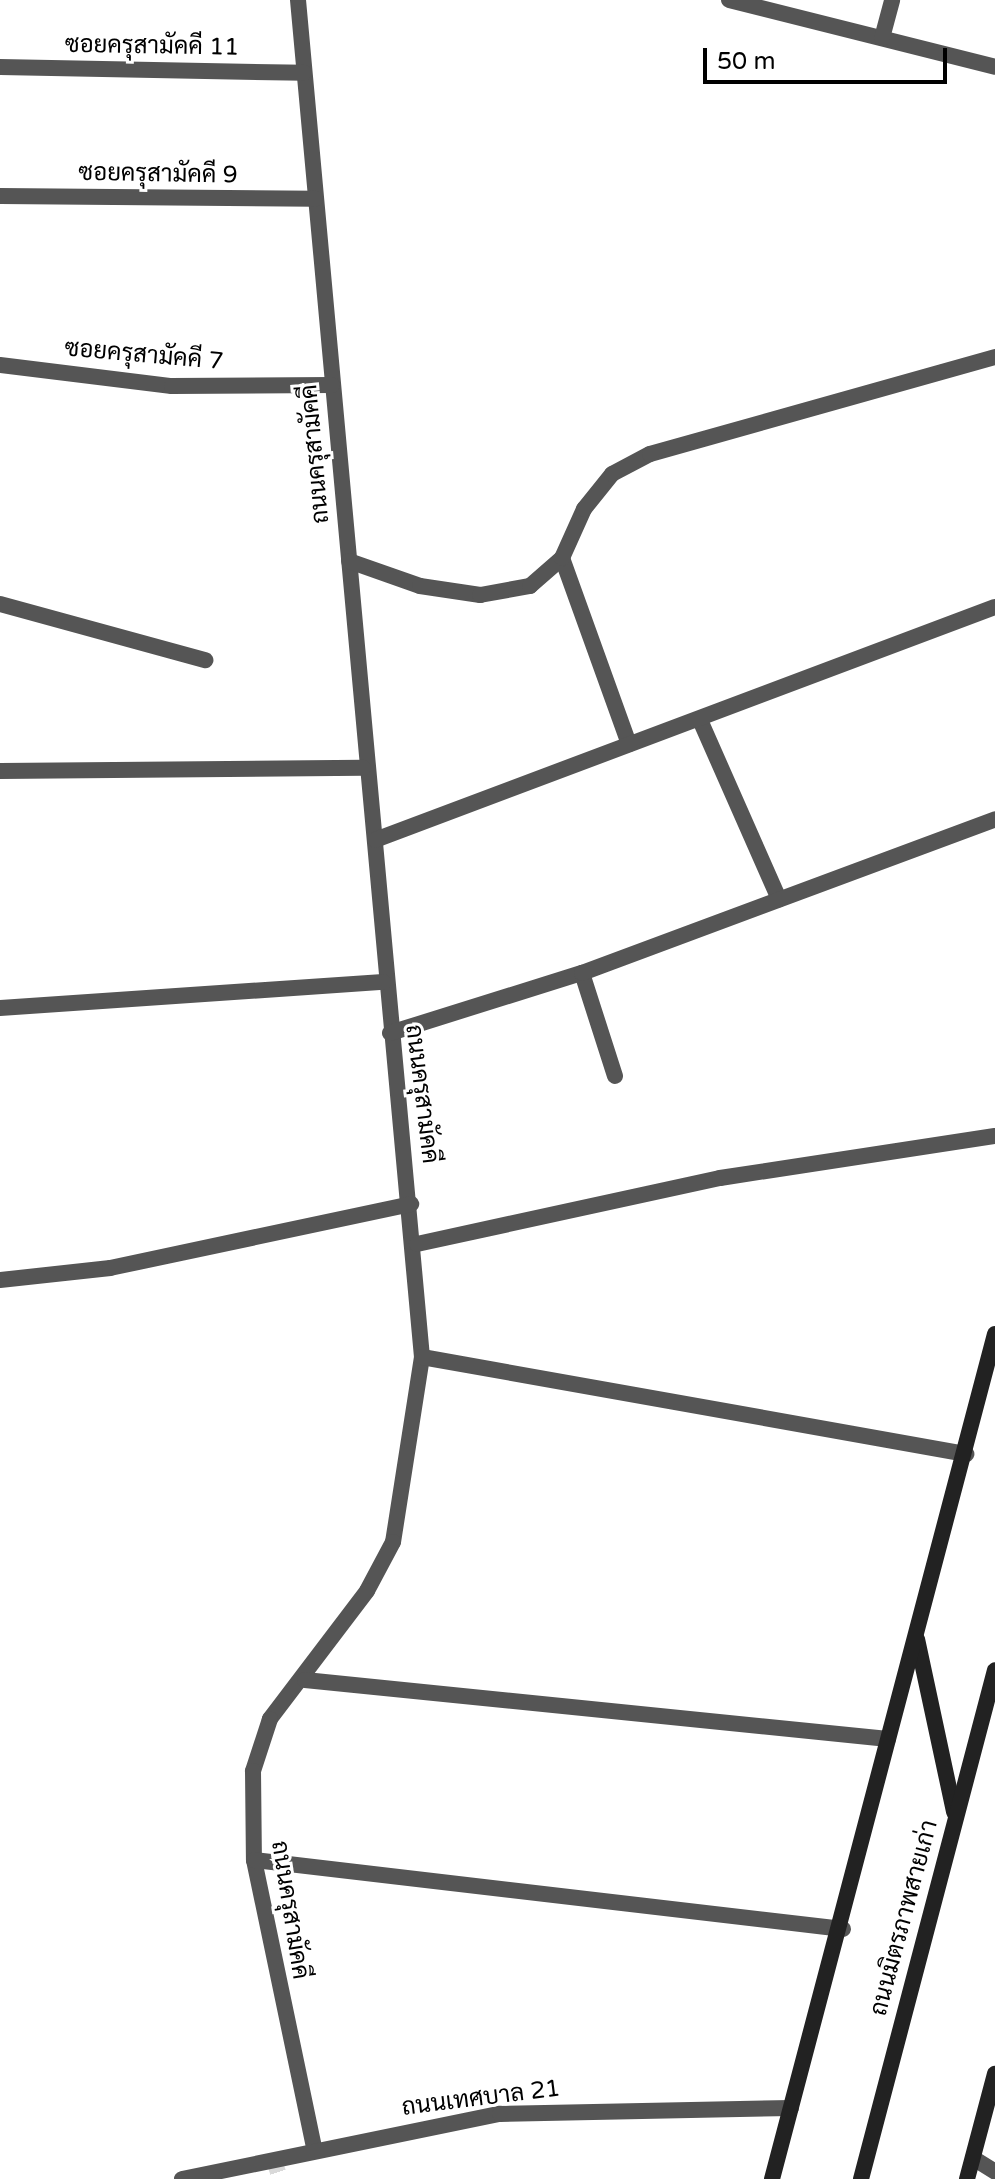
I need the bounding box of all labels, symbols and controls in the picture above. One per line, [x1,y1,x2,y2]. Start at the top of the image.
street label: ซอยครุสามัคคี 11 [65,30,239,62]
scale bar [707,32,951,82]
text: 50 m [717,47,775,76]
street label: ซอยครุสามัคคี 9 [78,158,238,190]
street label: ซอยครุสามัคคี 7 [63,334,225,376]
street label: ถนนครุสามัคคี [295,383,335,525]
street label: ถนนครุสามัคคี [399,1023,445,1165]
street label: ถนนมิตรภาพสายเก่า [864,1817,944,2019]
street label: ถนนครุสามัคคี [265,1839,315,1981]
street label: ถนนเทศบาล 21 [400,2074,562,2122]

